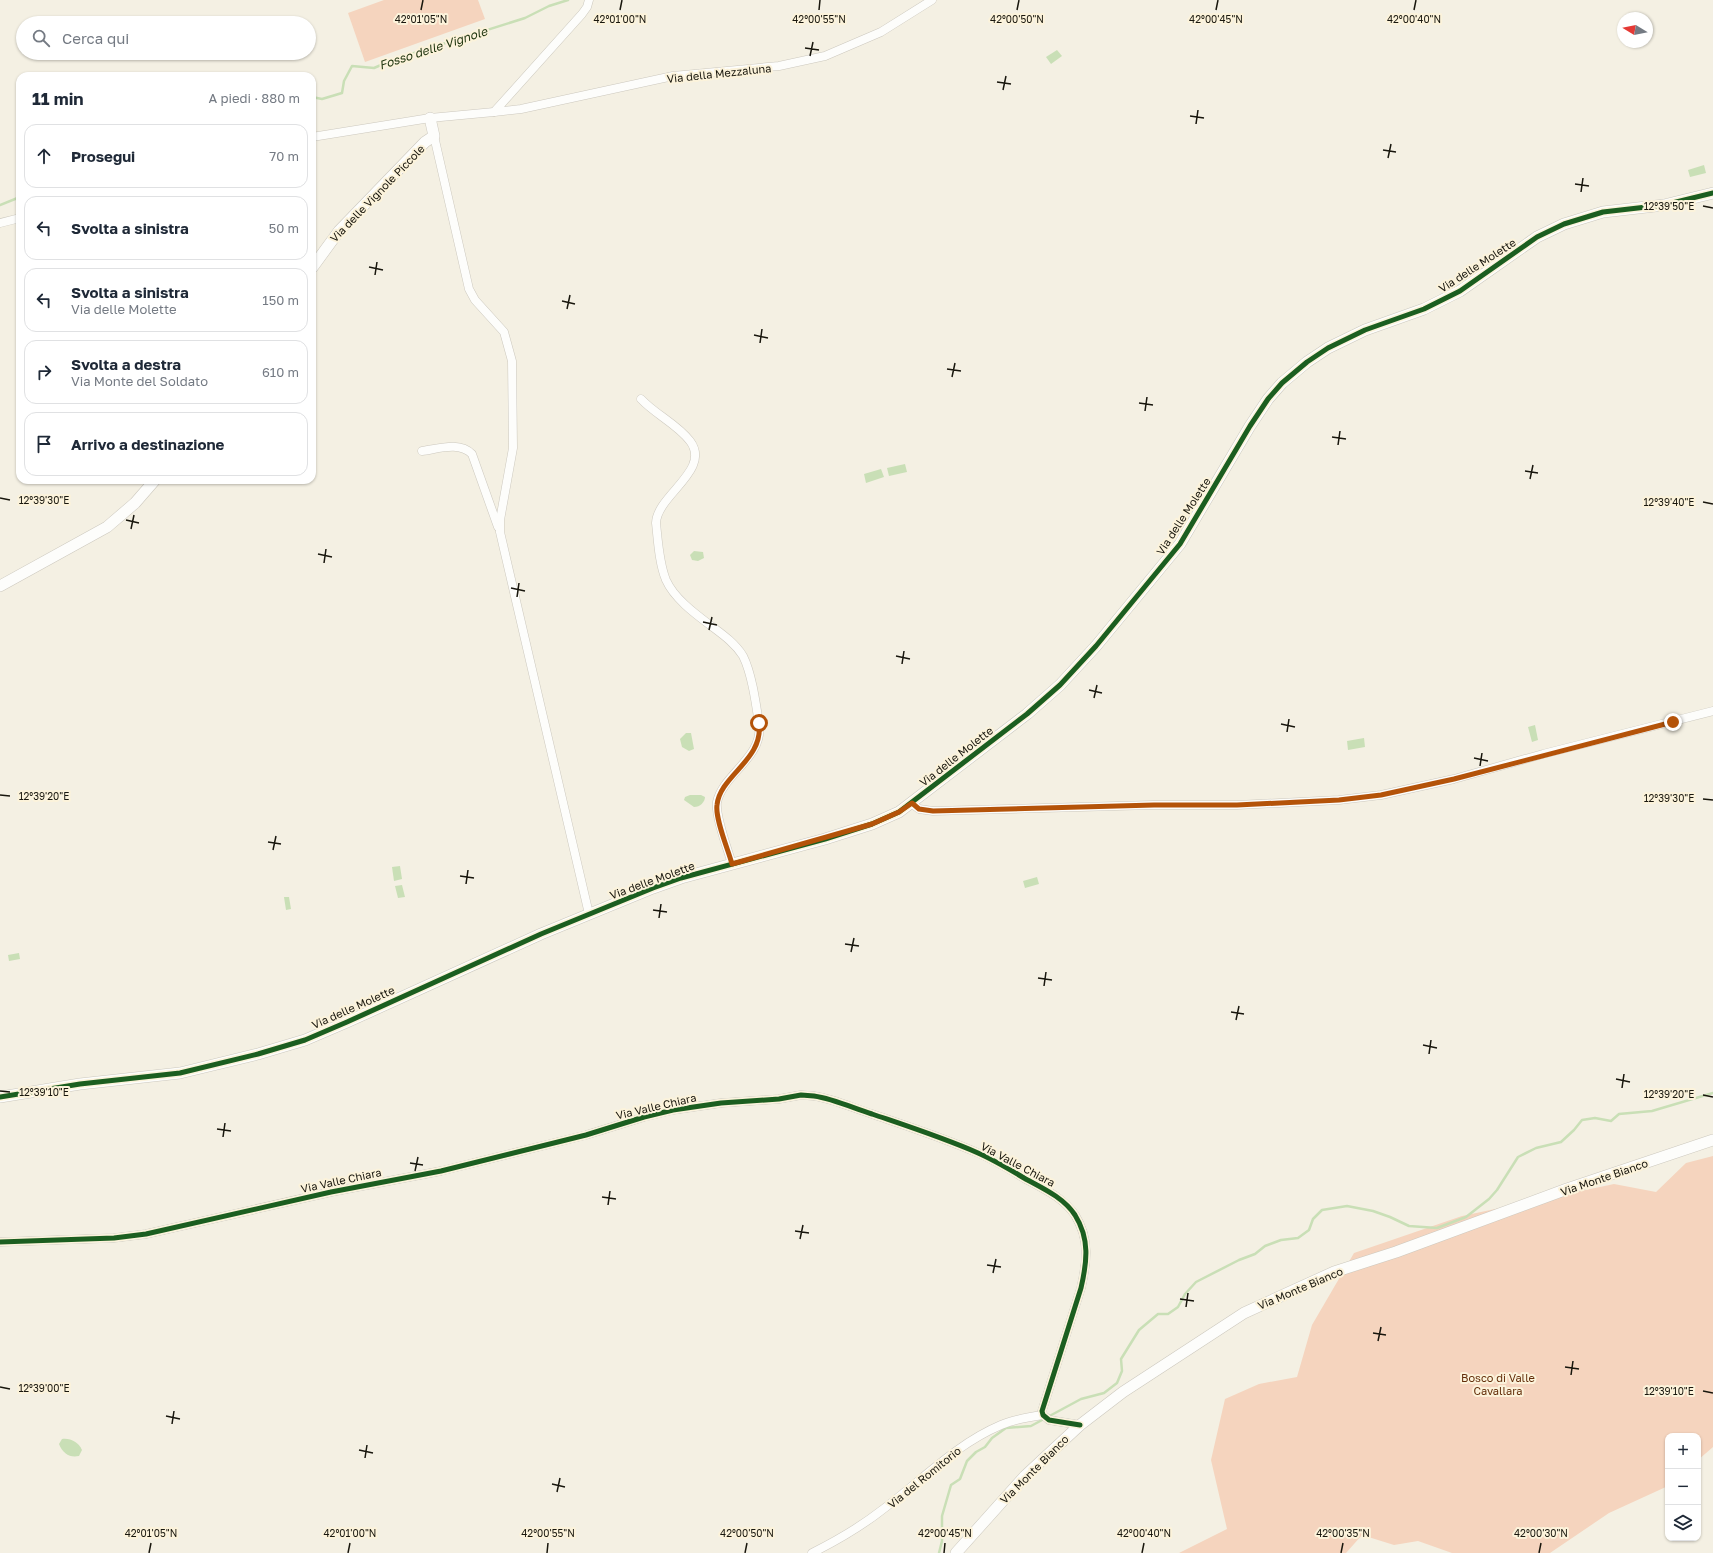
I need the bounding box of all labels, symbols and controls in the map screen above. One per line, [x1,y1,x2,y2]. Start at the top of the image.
north arrow [1617,12,1653,48]
text: 42°01'05"N [395,13,447,25]
text: 42°01'00"N [594,13,646,25]
text: 42°00'55"N [792,13,846,25]
text: 42°00'50"N [990,13,1044,25]
text: 42°00'45"N [1189,13,1243,25]
text: 42°00'40"N [1387,13,1441,25]
search box [16,16,316,60]
water label: Fosso delle Vignole [377,23,490,73]
icon: search [30,27,52,49]
text: Cerca qui [62,29,129,47]
street label: Via della Mezzaluna [666,61,772,85]
text: 11 min [32,88,84,109]
text: A piedi · 880 m [208,90,300,106]
street label: Via delle Vignole Piccole [327,142,427,244]
icon: ahead [33,145,55,167]
text: Prosegui [71,147,135,165]
text: 70 m [269,148,299,164]
text: 12°39'50"E [1644,200,1694,212]
icon: left [33,217,55,239]
text: Svolta a sinistra [71,219,189,237]
text: 50 m [269,220,299,236]
street label: Via delle Molette [1436,235,1518,295]
text: Svolta a sinistra [71,283,189,301]
icon: left [33,289,55,311]
text: 150 m [262,292,299,308]
text: Via delle Molette [71,301,177,317]
text: Svolta a destra [71,355,181,373]
icon: right [33,361,55,383]
text: 610 m [262,364,299,380]
text: Via Monte del Soldato [71,373,208,389]
icon: arrive [33,433,55,455]
text: Arrivo a destinazione [71,435,224,453]
street label: Via delle Molette [1153,475,1213,557]
text: 12°39'30"E [19,494,69,506]
text: 12°39'40"E [1644,496,1694,508]
route end [1664,713,1682,731]
route start [750,714,768,732]
street label: Via delle Molette [917,723,995,789]
text: 12°39'20"E [19,790,69,802]
text: 12°39'30"E [1644,792,1694,804]
street label: Via delle Molette [608,859,696,901]
street label: Via delle Molette [310,983,396,1031]
text: 12°39'10"E [19,1086,69,1098]
text: 12°39'20"E [1644,1088,1694,1100]
street label: Via Valle Chiara [615,1090,697,1122]
street label: Via Valle Chiara [979,1139,1057,1189]
street label: Via Monte Bianco [1559,1156,1650,1198]
street label: Via Valle Chiara [300,1165,382,1195]
street label: Via Monte Bianco [1255,1264,1345,1312]
park label: Bosco di Valle Cavallara [1461,1371,1535,1397]
text: 12°39'00"E [18,1382,70,1394]
text: 12°39'10"E [1644,1385,1694,1397]
street label: Via Monte Bianco [997,1432,1071,1506]
map controls [1665,1433,1701,1541]
button: + [1665,1433,1701,1469]
street label: Via del Romitorio [885,1443,963,1510]
button: − [1665,1469,1701,1505]
button: layers [1665,1505,1701,1541]
text: 42°01'05"N [125,1527,177,1539]
text: 42°01'00"N [324,1527,376,1539]
text: 42°00'55"N [521,1527,575,1539]
text: 42°00'50"N [720,1527,774,1539]
text: 42°00'45"N [918,1527,972,1539]
text: 42°00'40"N [1117,1527,1171,1539]
text: 42°00'35"N [1316,1527,1370,1539]
text: 42°00'30"N [1514,1527,1568,1539]

